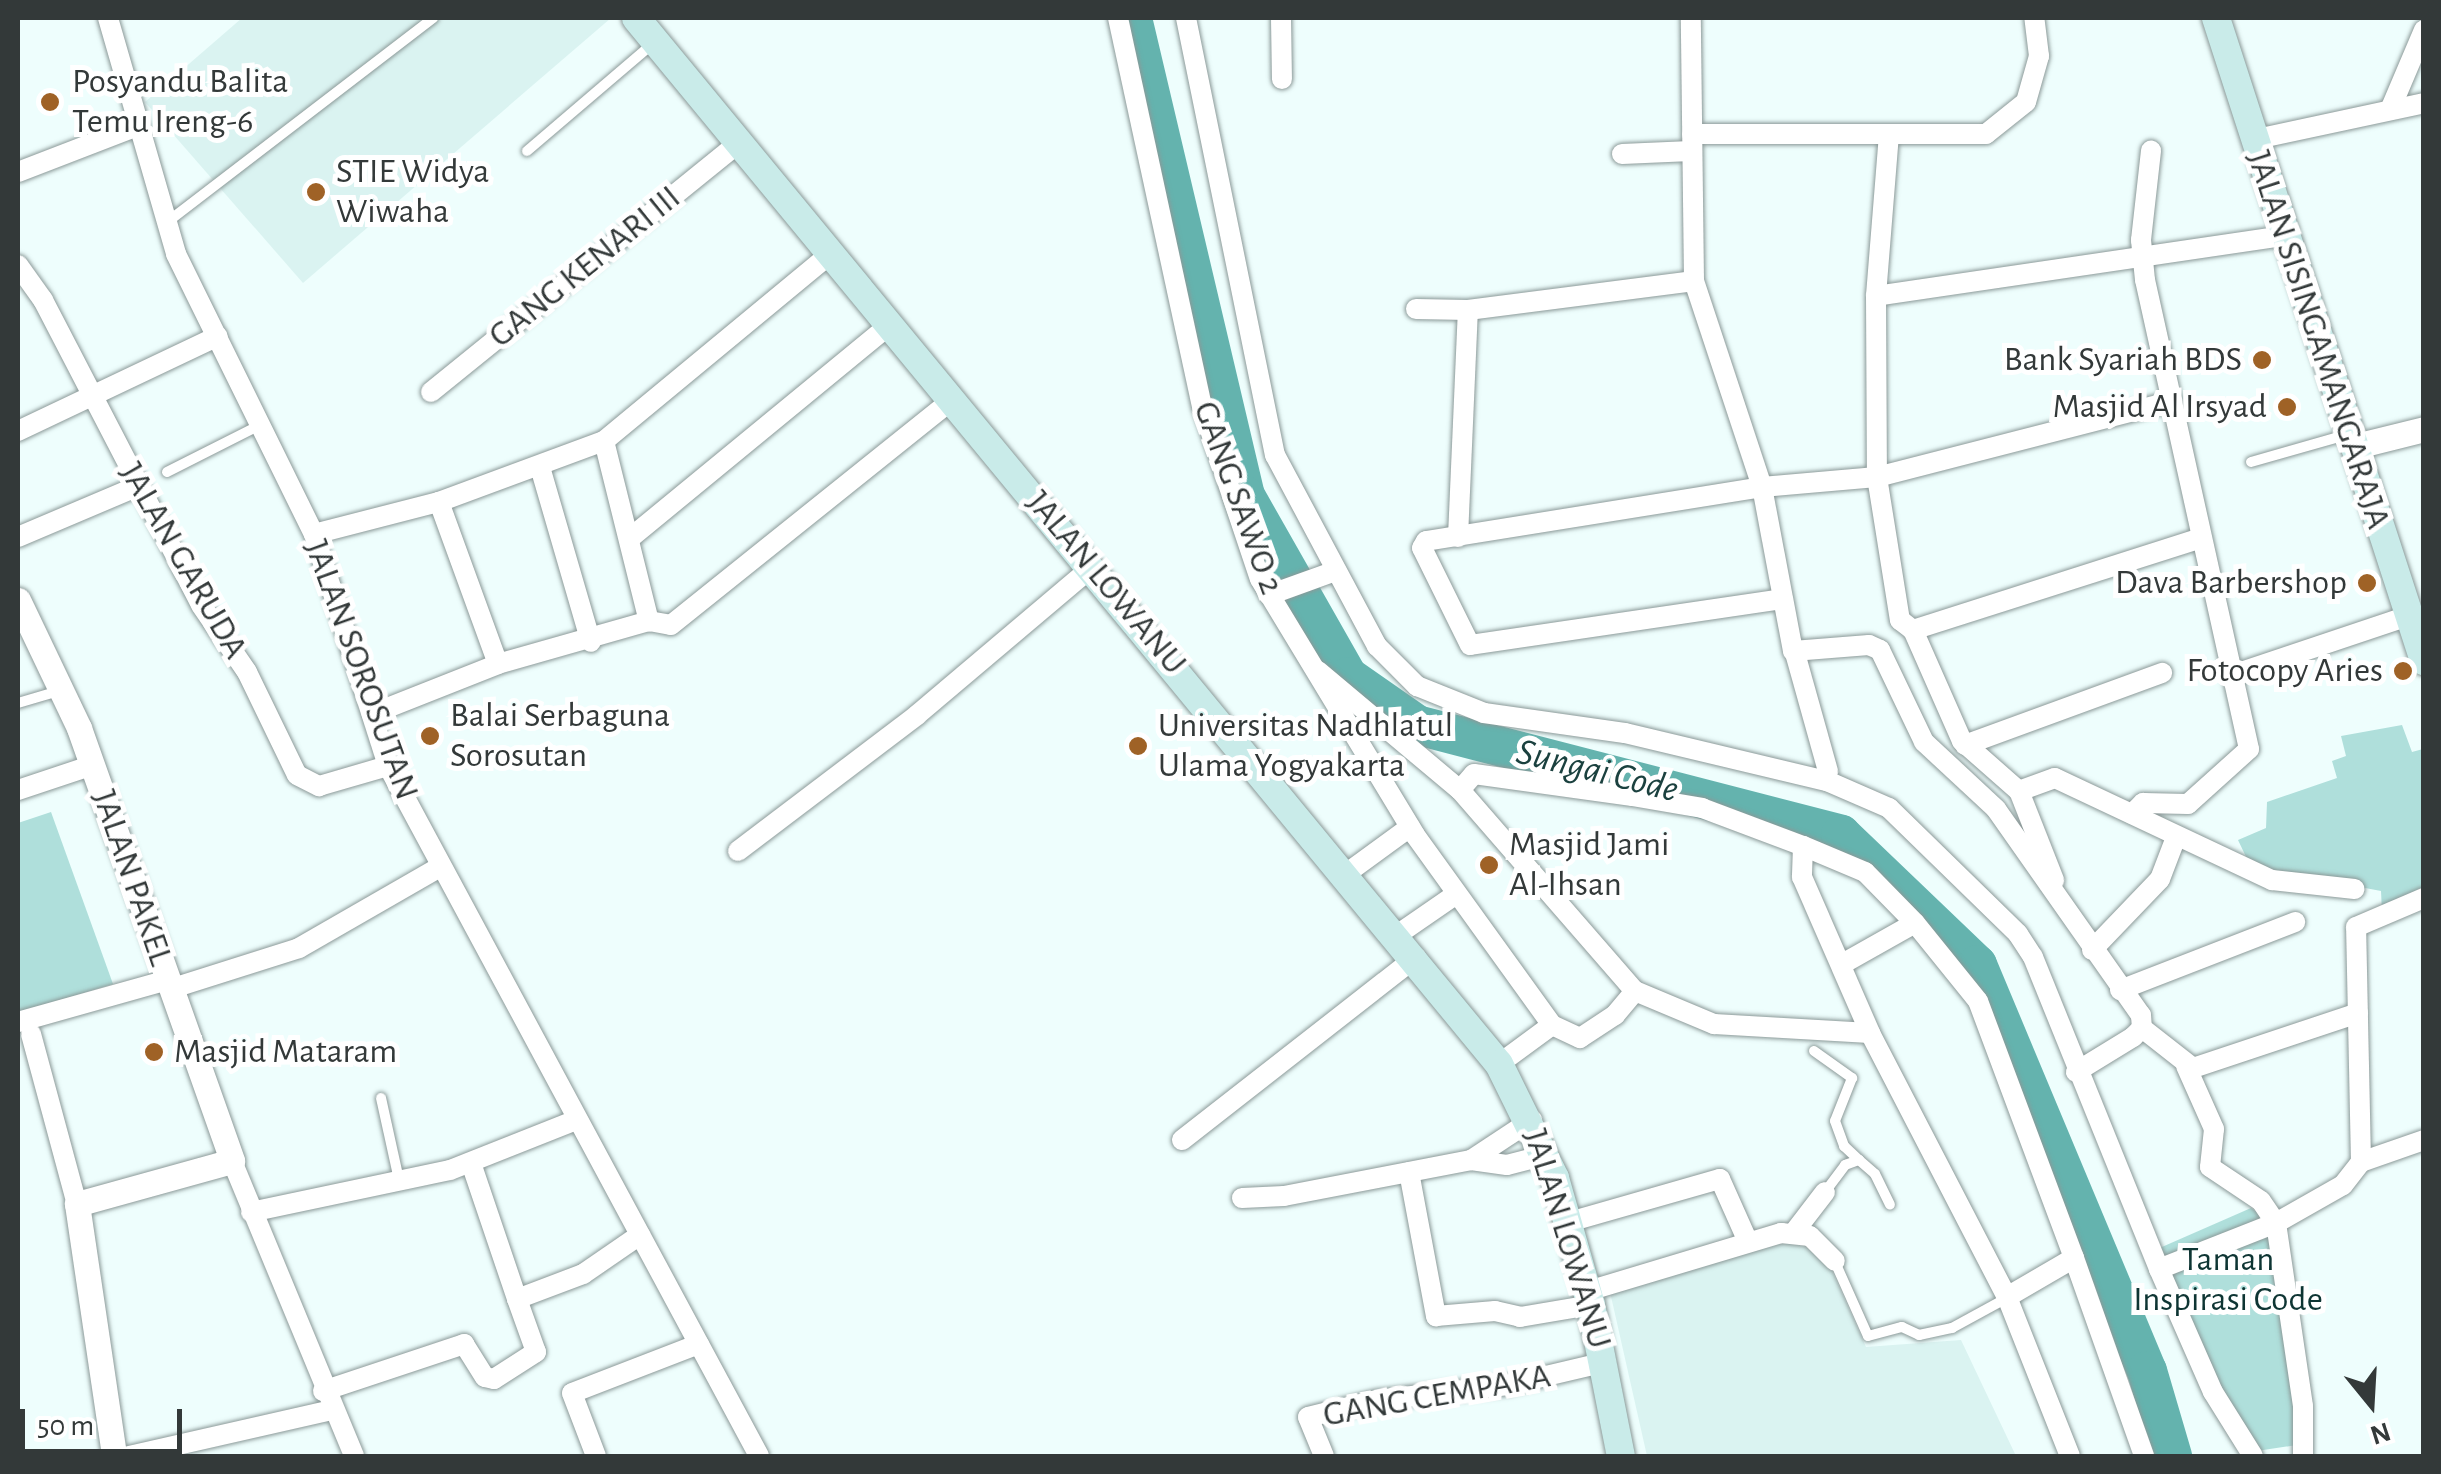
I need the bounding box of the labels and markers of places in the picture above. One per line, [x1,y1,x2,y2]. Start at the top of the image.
place label: Posyandu Balita Temu Ireng-6 [72,61,288,143]
marker: Posyandu Balita Temu Ireng-6 [37,89,63,115]
place label: STIE Widya Wiwaha [336,151,490,233]
marker: STIE Widya Wiwaha [305,181,327,203]
place label: Bank Syariah BDS [2004,339,2242,381]
marker: Bank Syariah BDS [2251,349,2273,371]
place label: Masjid Al Irsyad [2052,386,2267,428]
marker: Masjid Al Irsyad [2276,396,2298,418]
place label: Dava Barbershop [2115,562,2347,604]
marker: Dava Barbershop [2356,572,2378,594]
place label: Fotocopy Aries [2187,650,2383,692]
marker: Fotocopy Aries [2392,660,2414,682]
place label: Balai Serbaguna Sorosutan [450,695,670,777]
place label: Universitas Nadhlatul Ulama Yogyakarta [1158,705,1453,787]
marker: Balai Serbaguna Sorosutan [419,725,441,747]
marker: Universitas Nadhlatul Ulama Yogyakarta [1127,735,1149,757]
place label: Masjid Jami Al-Ihsan [1509,824,1669,906]
marker: Masjid Jami Al-Ihsan [1478,854,1500,876]
place label: Masjid Mataram [174,1031,397,1073]
marker: Masjid Mataram [143,1041,165,1063]

